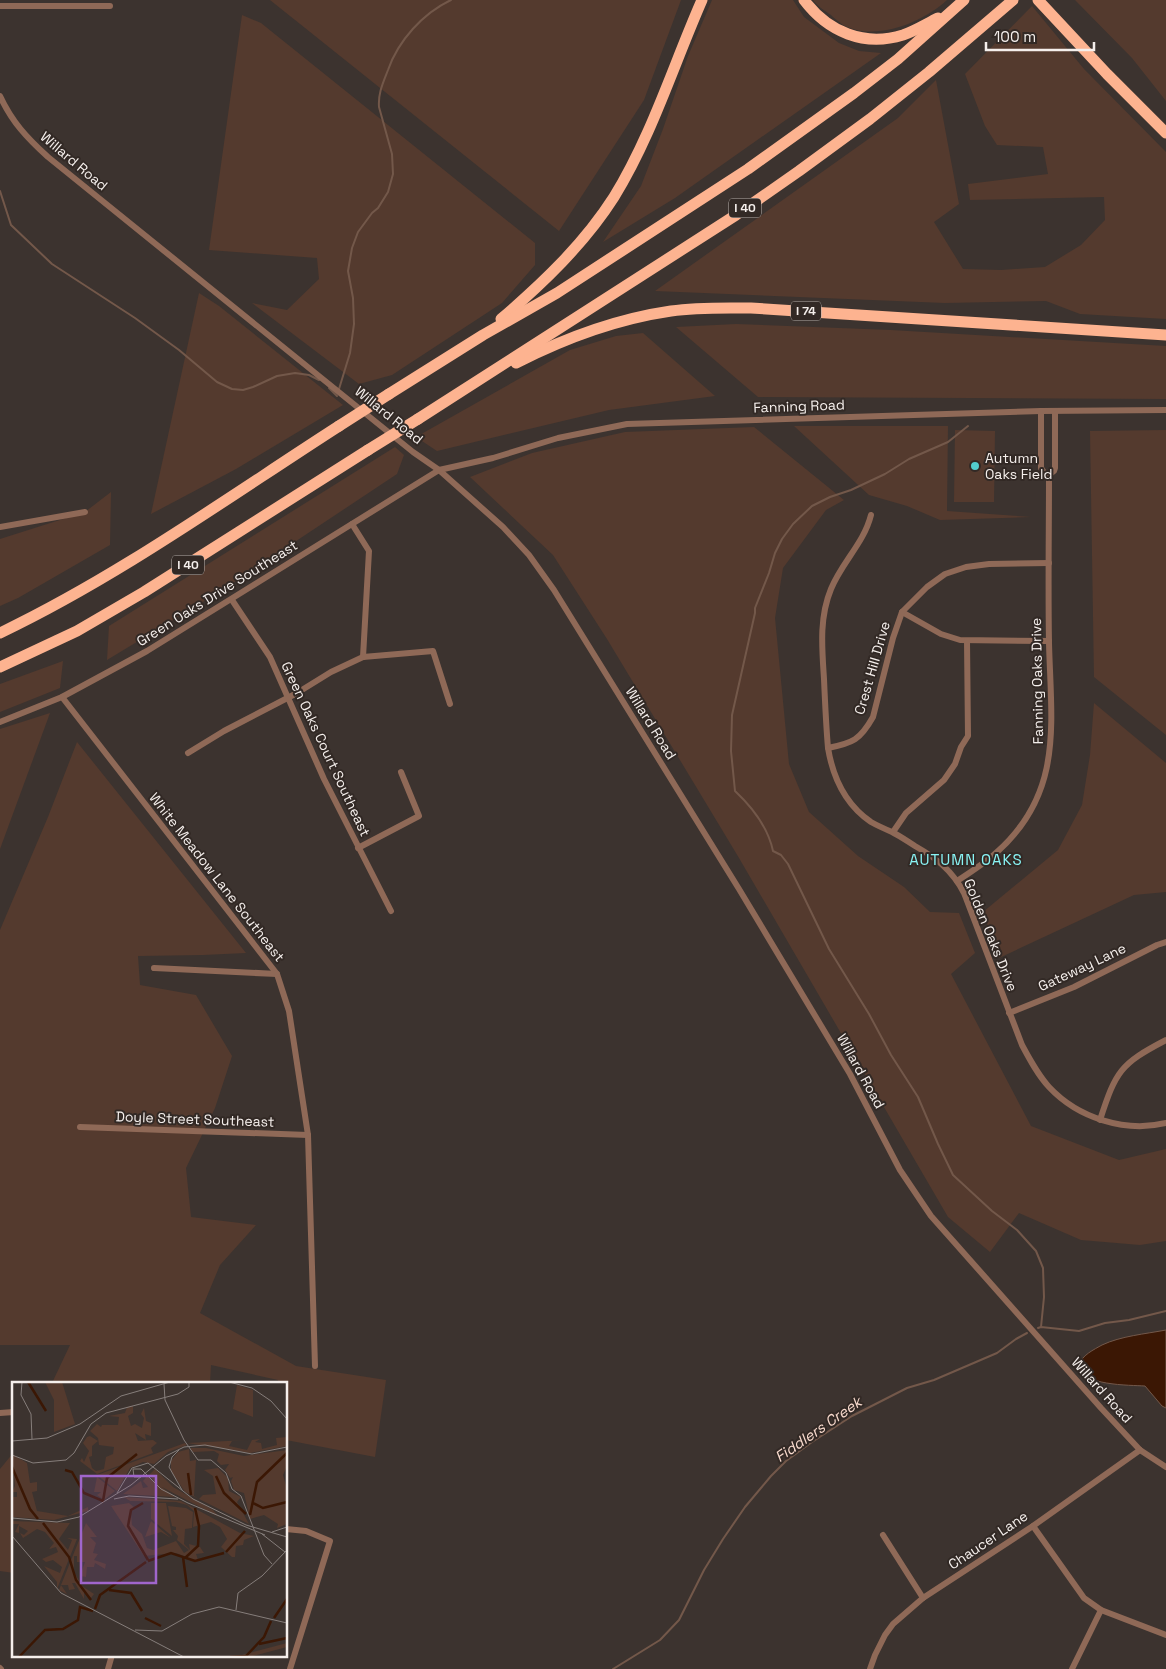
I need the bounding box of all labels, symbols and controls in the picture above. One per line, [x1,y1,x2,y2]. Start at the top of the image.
scale bar [986,20,1094,52]
text: 100 m [994,27,1036,46]
street label: Willard Road [37,128,111,194]
road number: I 40 [729,198,761,218]
road number: I 74 [791,302,821,321]
street label: Willard Road [351,382,427,448]
street label: Fanning Road [753,395,845,417]
place label: Autumn Oaks Field [985,449,1052,483]
marker: Autumn Oaks Field [969,460,981,472]
street label: Green Oaks Drive Southeast [133,536,301,650]
road number: I 40 [172,556,204,574]
street label: Fanning Oaks Drive [1027,618,1047,744]
street label: Crest Hill Drive [850,619,894,717]
street label: Green Oaks Court Southeast [277,659,375,839]
street label: Willard Road [621,683,681,763]
street label: White Meadow Lane Southeast [145,789,289,965]
district label: AUTUMN OAKS [909,850,1023,869]
street label: Golden Oaks Drive [960,876,1022,994]
street label: Gateway Lane [1035,939,1129,995]
street label: Willard Road [833,1031,889,1111]
street label: Doyle Street Southeast [115,1107,275,1131]
street label: Willard Road [1068,1353,1136,1427]
inset map [12,1382,288,1656]
water label: Fiddlers Creek [771,1391,867,1466]
street label: Chaucer Lane [945,1507,1031,1573]

